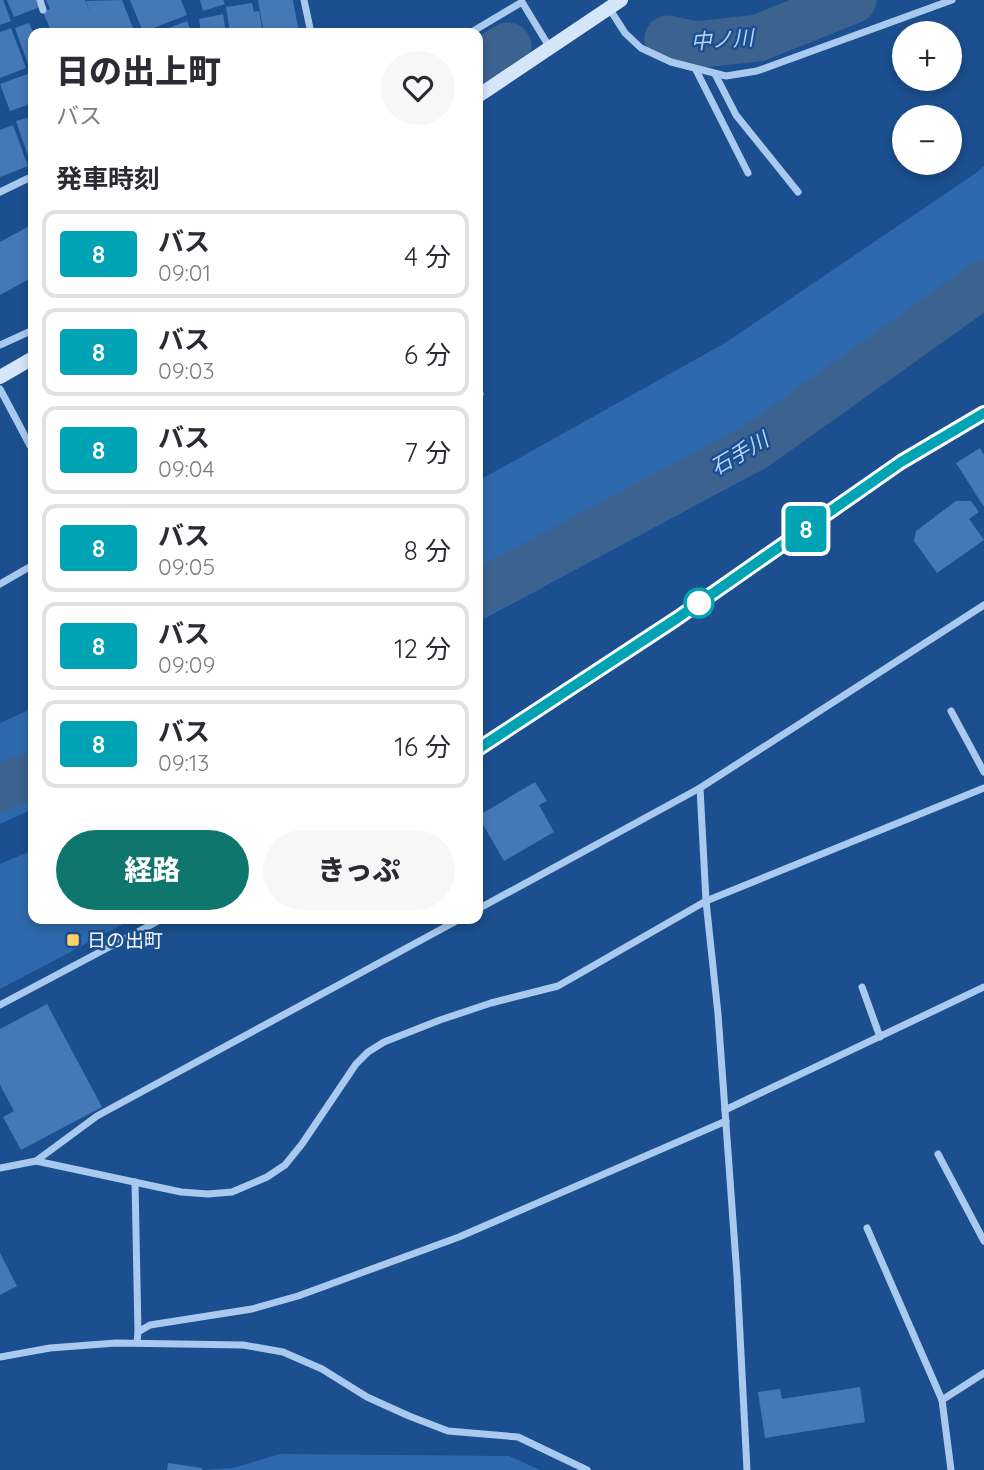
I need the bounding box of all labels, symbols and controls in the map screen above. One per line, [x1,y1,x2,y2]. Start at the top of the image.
map controls [892,21,962,175]
button: + [892,21,962,91]
water label: 中ノ川 [690,24,756,54]
text: 日の出上町 [56,50,221,91]
button: heart [381,51,455,125]
text: バス [56,101,102,130]
button: − [892,105,962,175]
text: 発車時刻 [56,162,160,195]
text: バス [158,225,210,258]
text: 8 [92,239,105,269]
text: 4 分 [404,240,451,273]
text: 09:01 [158,258,211,287]
text: バス [158,323,210,356]
text: 8 [92,337,105,367]
text: 6 分 [404,338,451,371]
text: 09:03 [158,356,215,385]
text: バス [158,421,210,454]
water label: 石手川 [705,425,775,480]
text: 8 [92,435,105,465]
text: 7 分 [405,436,451,469]
text: 09:04 [158,454,215,483]
line badge: 8 [783,506,829,552]
text: 8 [799,514,813,544]
text: バス [158,519,210,552]
text: 8 [92,533,105,563]
text: 8 分 [404,534,451,567]
text: 09:05 [158,552,215,581]
unlabelled marker [684,588,714,618]
text: バス [158,617,210,650]
text: 8 [92,631,105,661]
text: 12 分 [394,632,451,665]
text: 09:09 [158,650,215,679]
text: バス [158,715,210,748]
text: 8 [92,729,105,759]
text: 16 分 [394,730,451,763]
text: 09:13 [158,748,209,777]
button: 経路 [56,830,249,910]
button: きっぷ [263,830,455,910]
place label: 日の出町 [87,928,163,952]
marker: 日の出町 [65,932,81,948]

